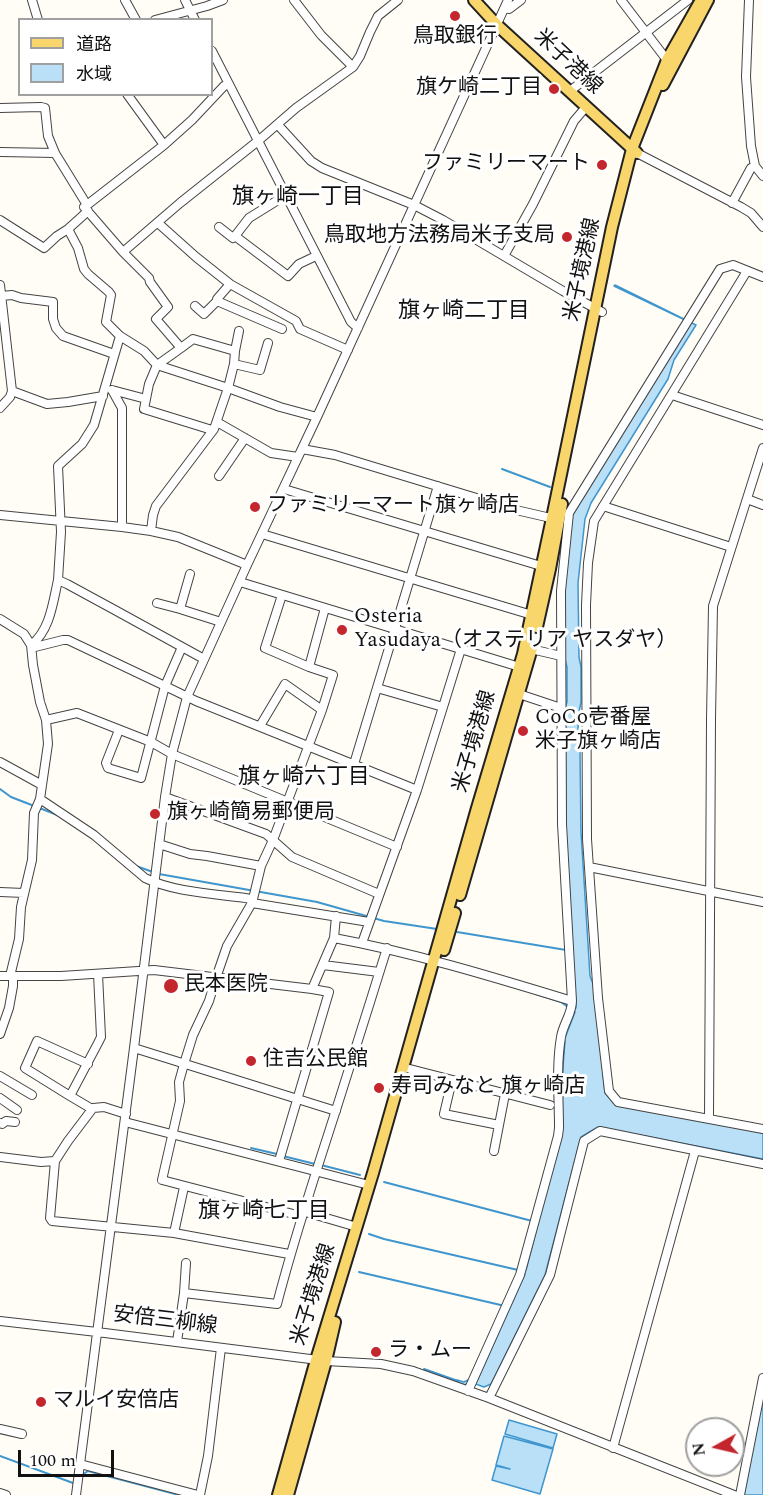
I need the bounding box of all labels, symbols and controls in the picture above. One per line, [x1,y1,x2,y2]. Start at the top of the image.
marker: 鳥取銀行 [448,9,462,23]
legend [18,18,213,96]
place label: 鳥取銀行 [413,25,497,51]
street label: 米子港線 [528,25,606,101]
text: 道路 [76,31,112,58]
text: 水域 [76,61,112,88]
place label: 旗ケ崎二丁目 [416,76,542,102]
marker: 旗ケ崎二丁目 [547,82,561,96]
place label: ファミリーマート [422,152,590,178]
marker: ファミリーマート [595,158,609,172]
district label: 旗ヶ崎一丁目 [232,186,364,212]
street label: 米子境港線 [561,216,607,324]
place label: 鳥取地方法務局米子支局 [324,224,555,250]
marker: 鳥取地方法務局米子支局 [560,230,574,244]
district label: 旗ヶ崎二丁目 [398,300,530,326]
place label: ファミリーマート旗ヶ崎店 [267,494,519,520]
marker: ファミリーマート旗ヶ崎店 [248,500,262,514]
place label: Osteria Yasudaya（オステリア ヤスダヤ） [354,605,677,655]
marker: Osteria Yasudaya（オステリア ヤスダヤ） [335,623,349,637]
street label: 米子境港線 [449,688,503,796]
place label: CoCo壱番屋 米子旗ヶ崎店 [535,706,661,756]
marker: CoCo壱番屋 米子旗ヶ崎店 [516,724,530,738]
district label: 旗ヶ崎六丁目 [238,766,370,792]
place label: 旗ヶ崎簡易郵便局 [167,801,335,827]
marker: 旗ヶ崎簡易郵便局 [148,807,162,821]
place label: 民本医院 [184,973,268,999]
marker: 民本医院 [162,977,180,995]
place label: 住吉公民館 [263,1048,368,1074]
marker: 住吉公民館 [244,1054,258,1068]
place label: 寿司みなと 旗ヶ崎店 [391,1075,585,1101]
marker: 寿司みなと 旗ヶ崎店 [372,1081,386,1095]
district label: 旗ヶ崎七丁目 [198,1200,330,1226]
street label: 米子境港線 [288,1241,342,1349]
street label: 安倍三柳線 [111,1303,219,1341]
place label: ラ・ムー [388,1339,472,1365]
marker: ラ・ムー [369,1345,383,1359]
place label: マルイ安倍店 [53,1389,179,1415]
marker: マルイ安倍店 [34,1395,48,1409]
north arrow [685,1417,745,1477]
scale bar [21,1438,117,1476]
text: N [686,1441,712,1457]
text: 100 m [29,1447,76,1474]

